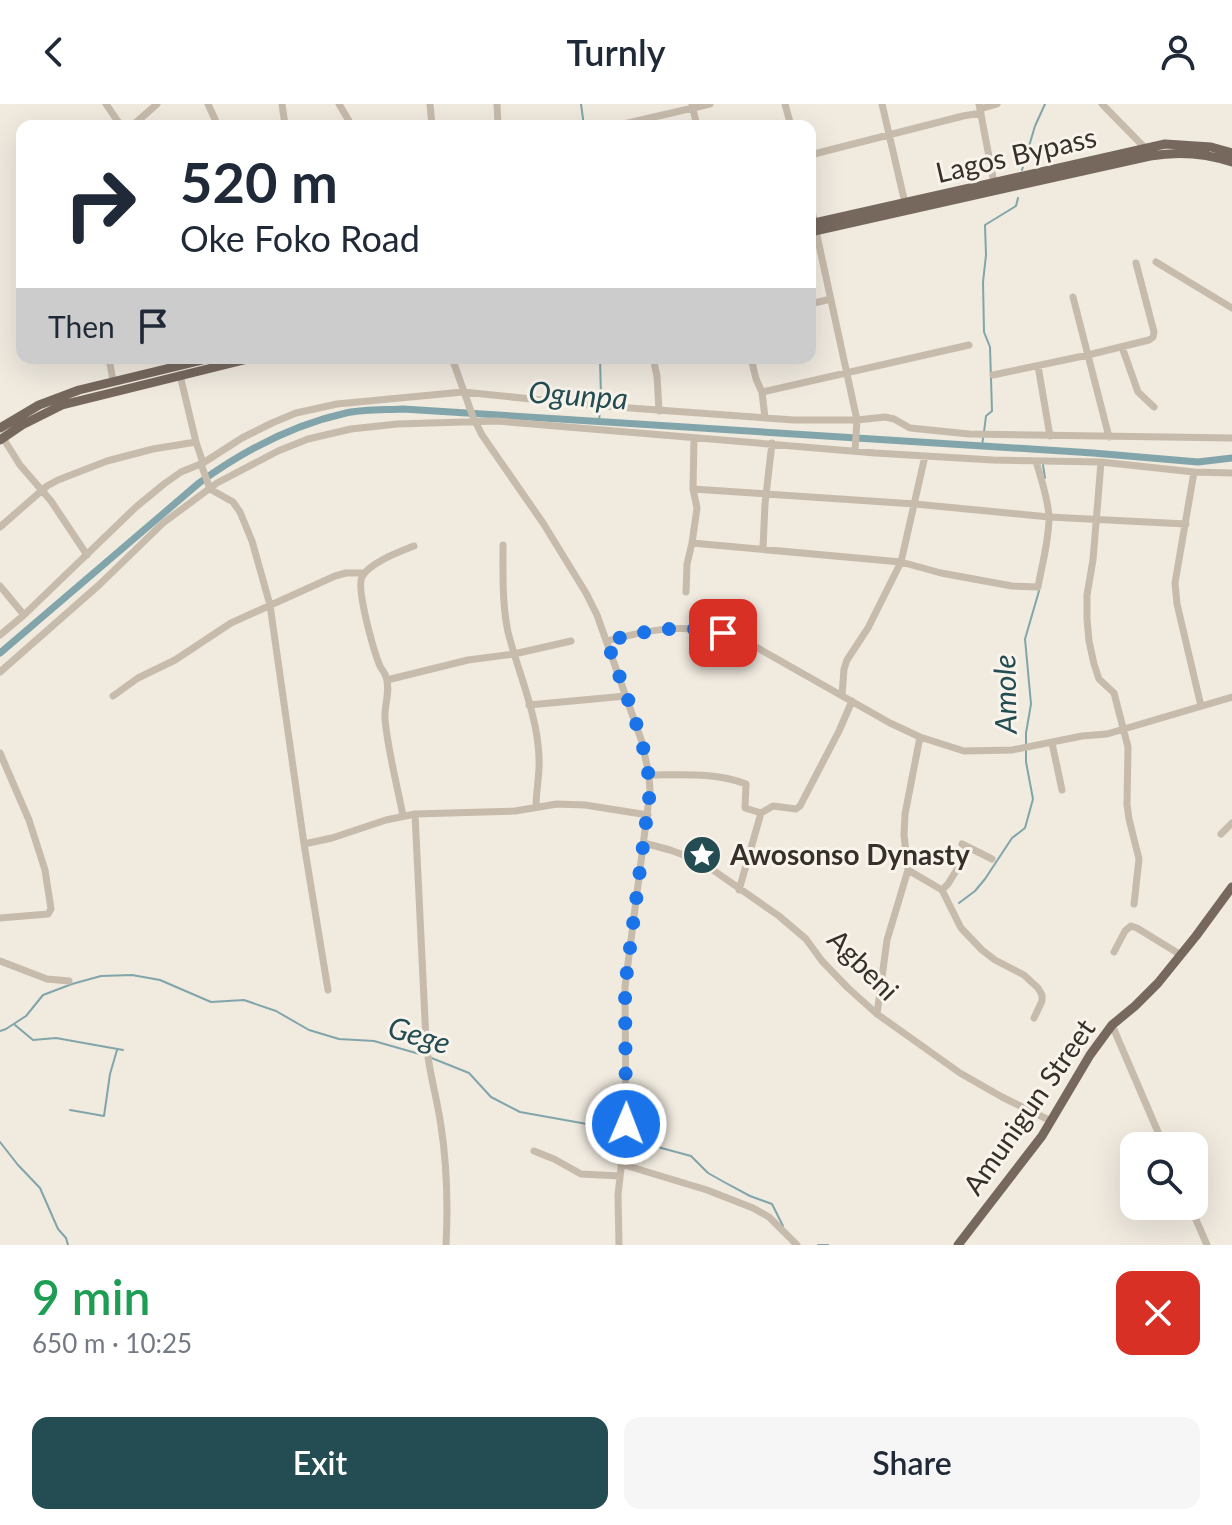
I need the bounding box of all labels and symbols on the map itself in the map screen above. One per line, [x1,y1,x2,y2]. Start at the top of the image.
street label: Lagos Bypass [932,119,1099,189]
water label: Ogunpa [527,373,629,415]
pin [689,599,757,667]
water label: Amole [985,654,1023,735]
place icon: Awosonso Dynasty [681,834,723,876]
place label: Awosonso Dynasty [729,837,970,871]
street label: Agbeni [821,922,906,1007]
water label: Gege [384,1008,455,1061]
street label: Amunigun Street [955,1012,1101,1201]
position arrow [584,1082,668,1166]

